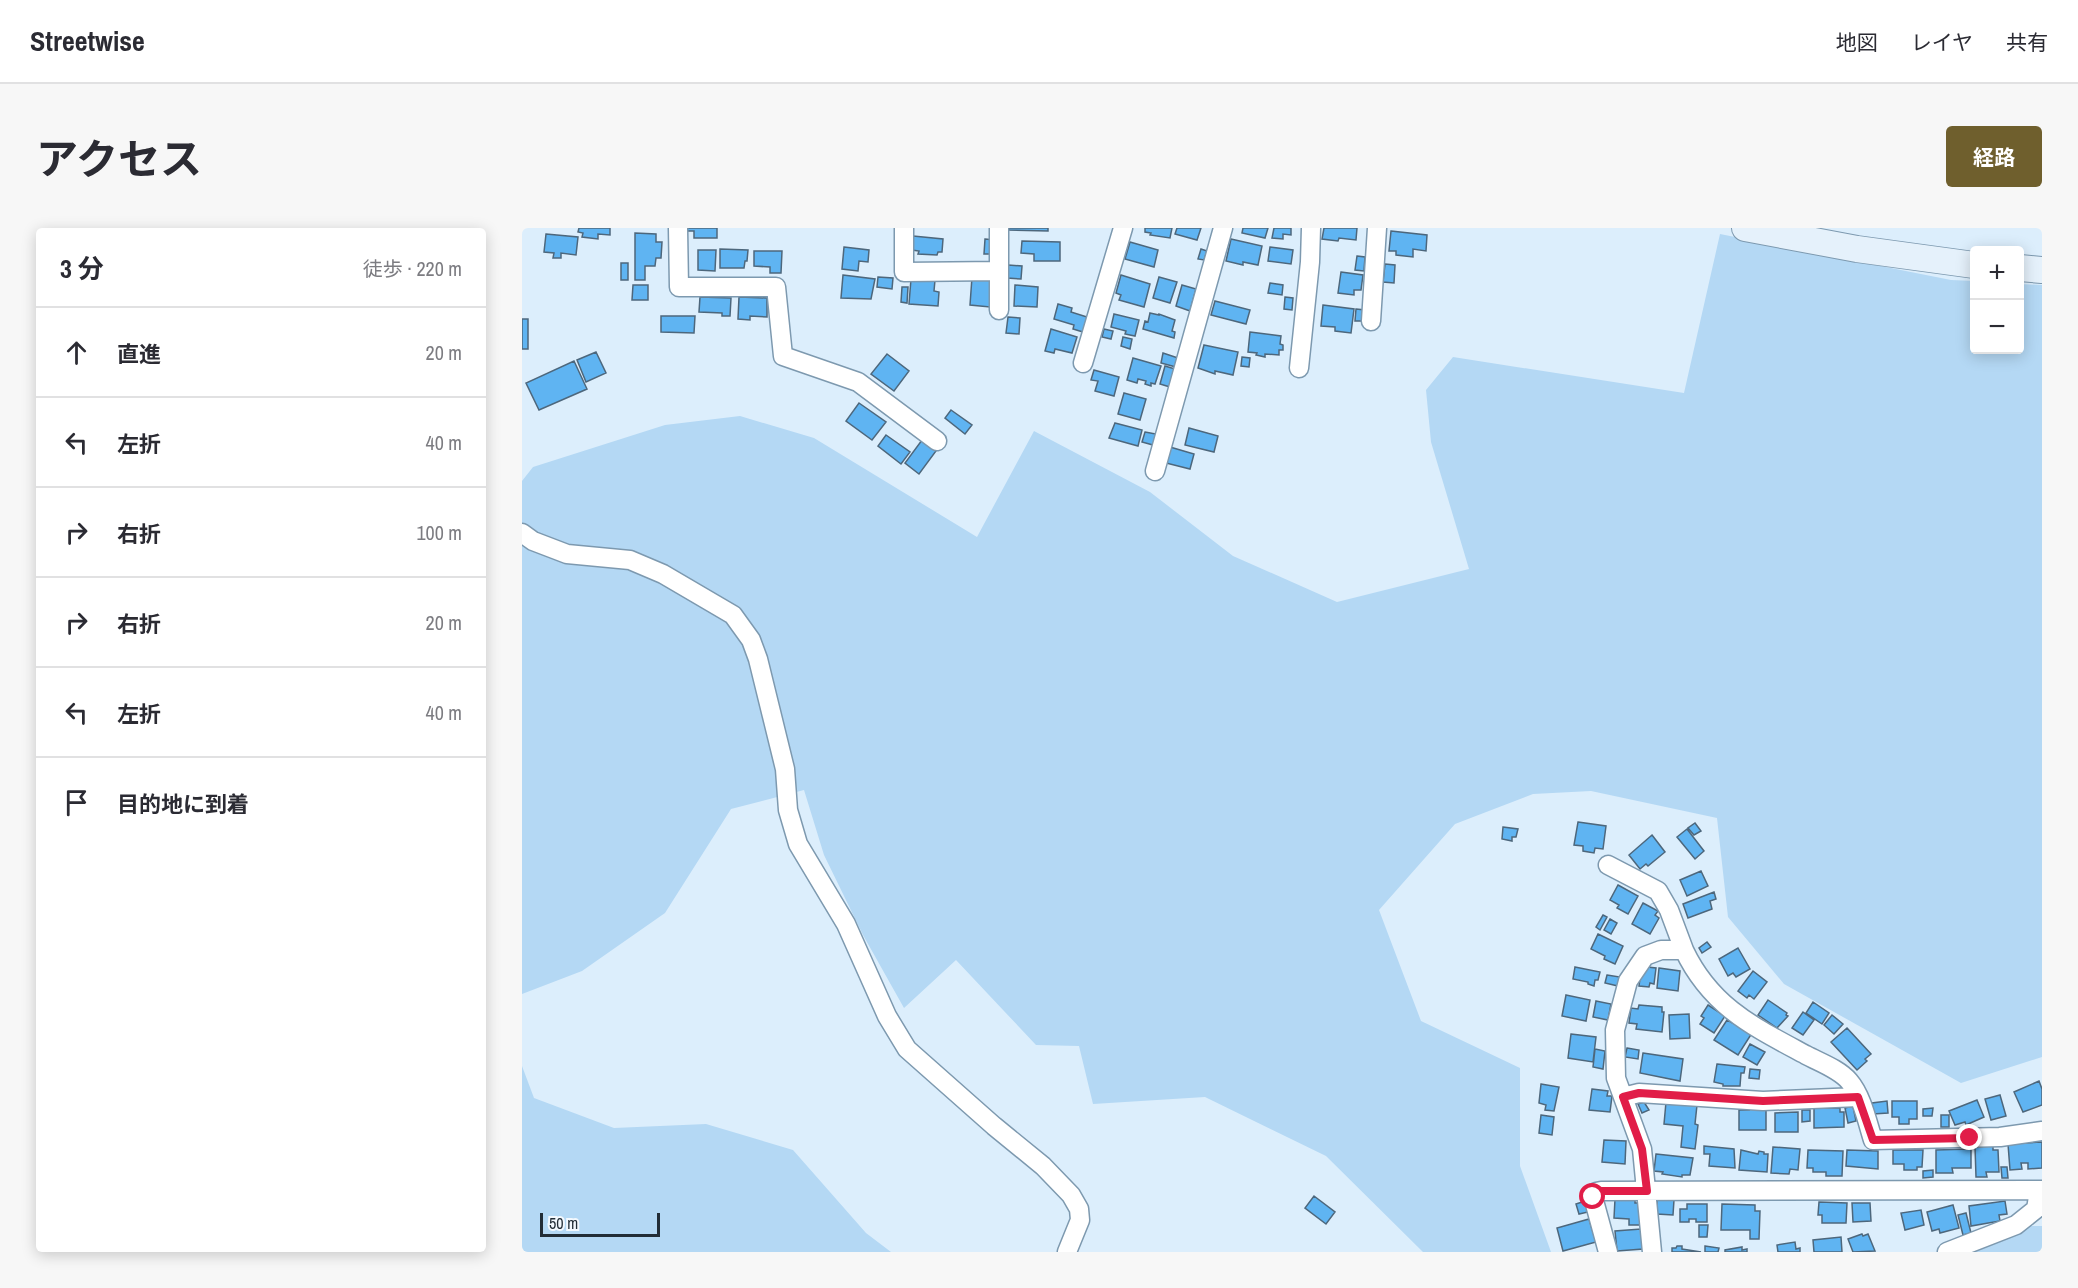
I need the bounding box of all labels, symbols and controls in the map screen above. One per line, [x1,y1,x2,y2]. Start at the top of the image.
text: Streetwise [30,22,145,60]
text: 地図 [1836,28,1878,57]
text: レイヤ [1911,28,1973,57]
text: 共有 [2006,28,2048,57]
button: 経路 [1946,126,2042,187]
text: アクセス [36,131,202,187]
map controls [1970,246,2024,354]
button: + [1970,246,2024,300]
text: 3 分 [60,251,104,286]
text: 徒歩 · 220 m [363,255,462,282]
button: − [1970,300,2024,354]
icon: ahead [60,336,93,369]
text: 直進 [117,339,161,369]
text: 20 m [426,339,462,366]
icon: left [60,426,93,459]
text: 左折 [117,429,161,459]
text: 40 m [426,429,462,456]
icon: right [60,516,93,549]
text: 右折 [117,519,161,549]
text: 100 m [416,519,462,546]
icon: right [60,606,93,639]
text: 右折 [117,609,161,639]
text: 20 m [426,609,462,636]
icon: left [60,696,93,729]
text: 左折 [117,699,161,729]
text: 40 m [426,699,462,726]
icon: arrive [60,786,93,819]
text: 目的地に到着 [117,789,249,819]
route end [1956,1124,1982,1150]
route start [1579,1183,1605,1209]
scale bar [540,1210,660,1238]
text: 50 m [549,1212,578,1234]

